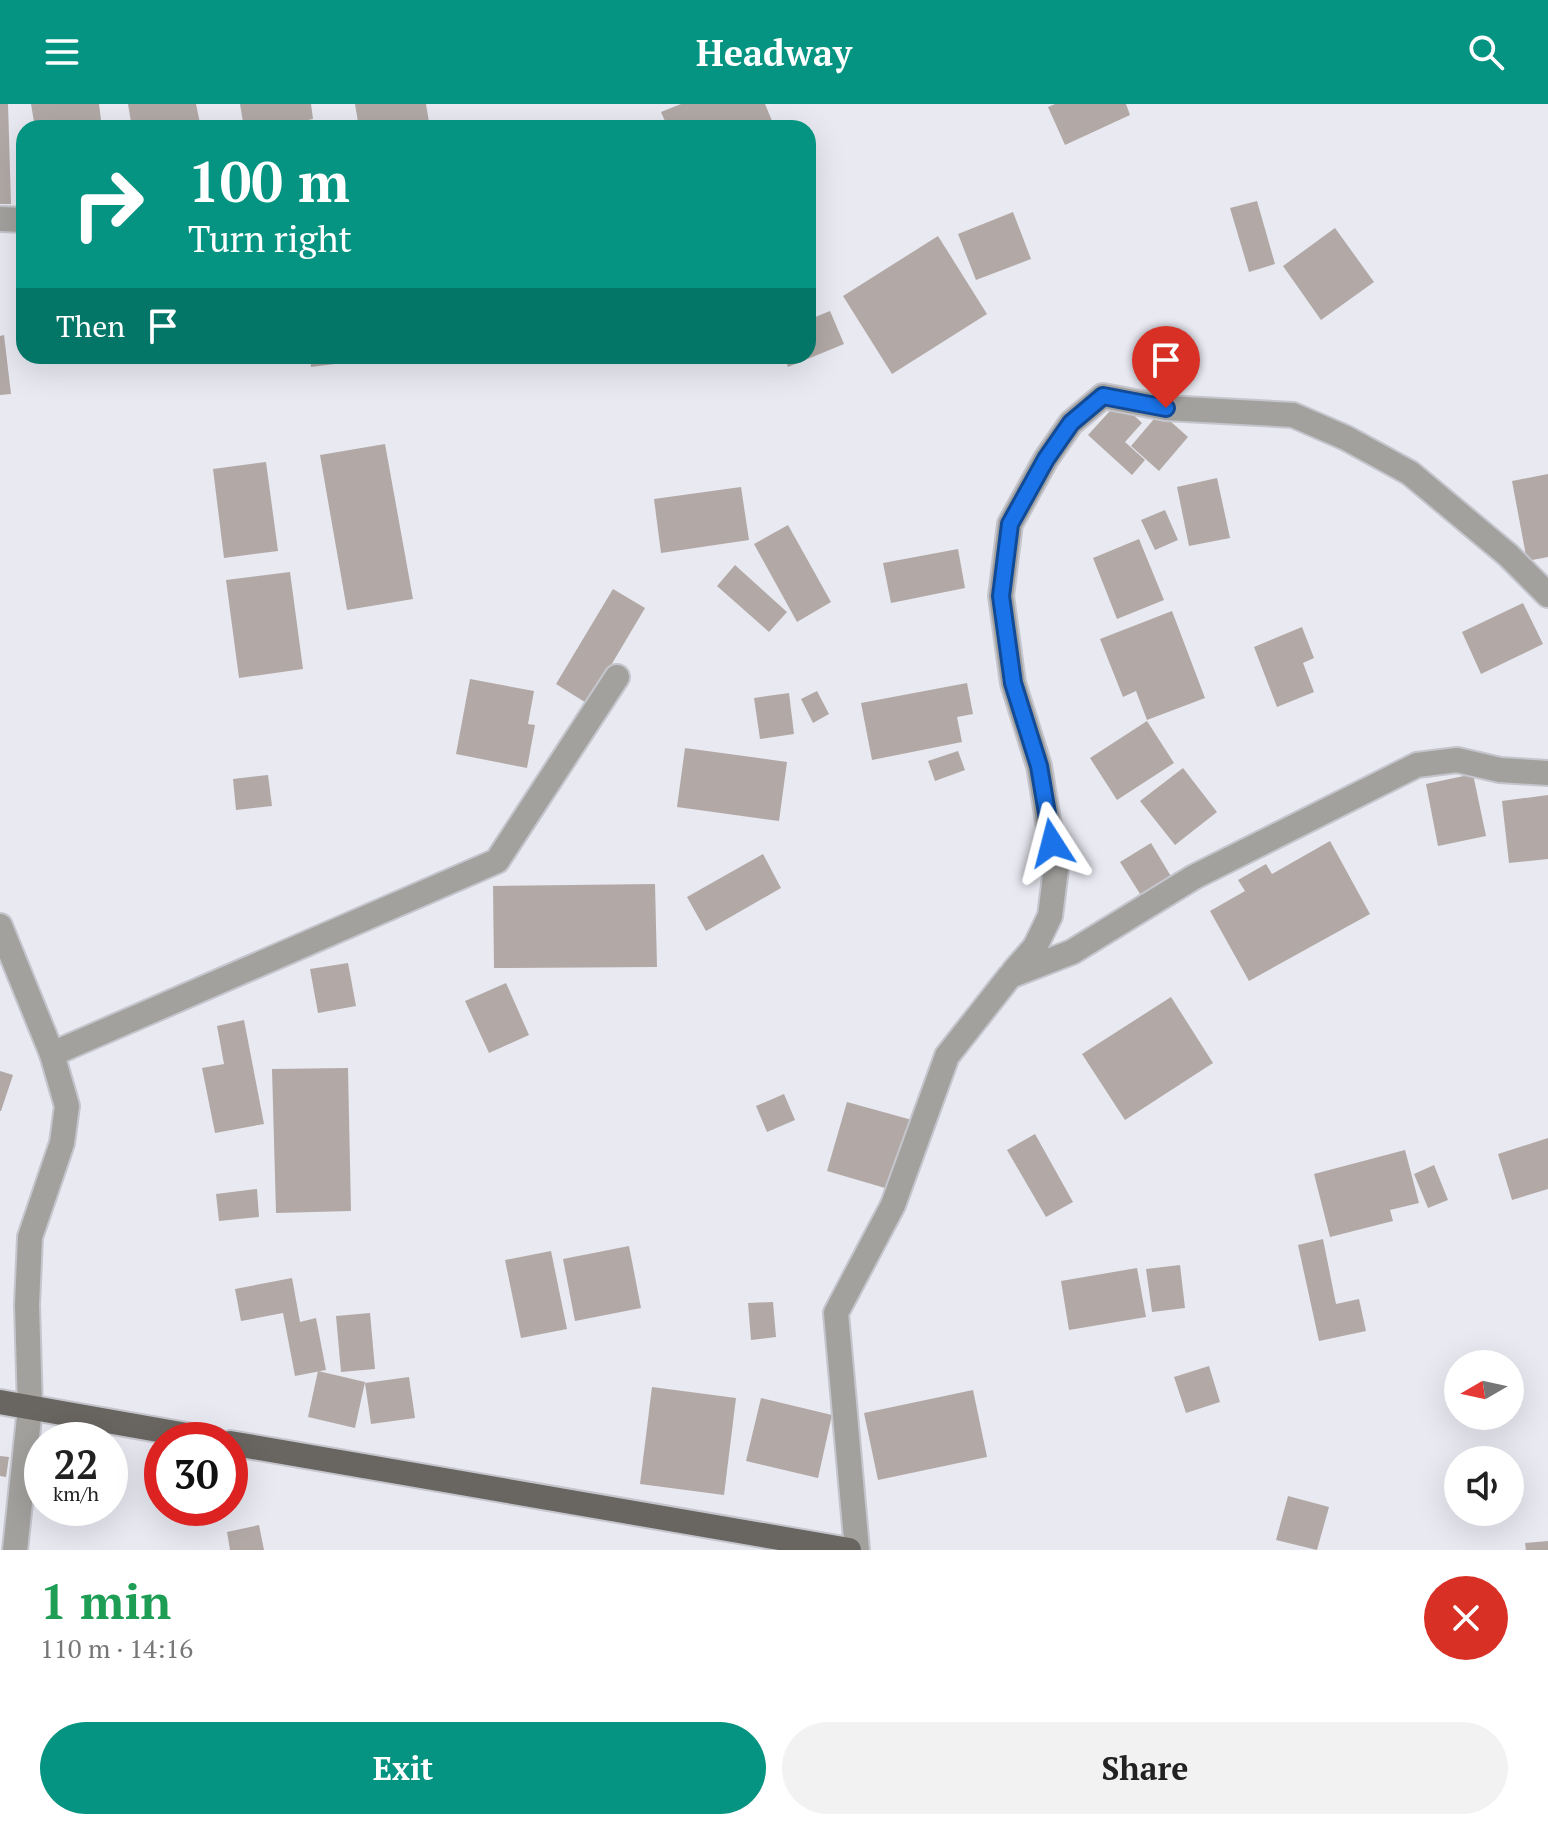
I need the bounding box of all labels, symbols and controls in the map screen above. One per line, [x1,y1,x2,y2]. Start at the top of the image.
text: Headway [696,29,852,76]
icon: menu [40,30,84,74]
icon: search [1464,30,1508,74]
text: 100 m [188,144,350,218]
icon: right [56,152,160,256]
text: Turn right [188,215,352,262]
icon: arrive [141,304,185,348]
text: Then [56,306,125,346]
pin [1132,326,1200,408]
icon: arrive [1144,338,1188,382]
position arrow [1010,801,1094,885]
north arrow [1444,1350,1524,1430]
map controls [1444,1350,1524,1526]
speed limit sign: 30 [144,1422,248,1526]
text: 22 [53,1437,99,1490]
button: sound [1444,1446,1524,1526]
text: km/h [53,1480,99,1507]
text: 1 min [40,1569,171,1633]
button: close [1424,1576,1508,1660]
text: 110 m · 14:16 [40,1631,193,1665]
button: Exit [40,1722,766,1814]
button: Share [782,1722,1508,1814]

